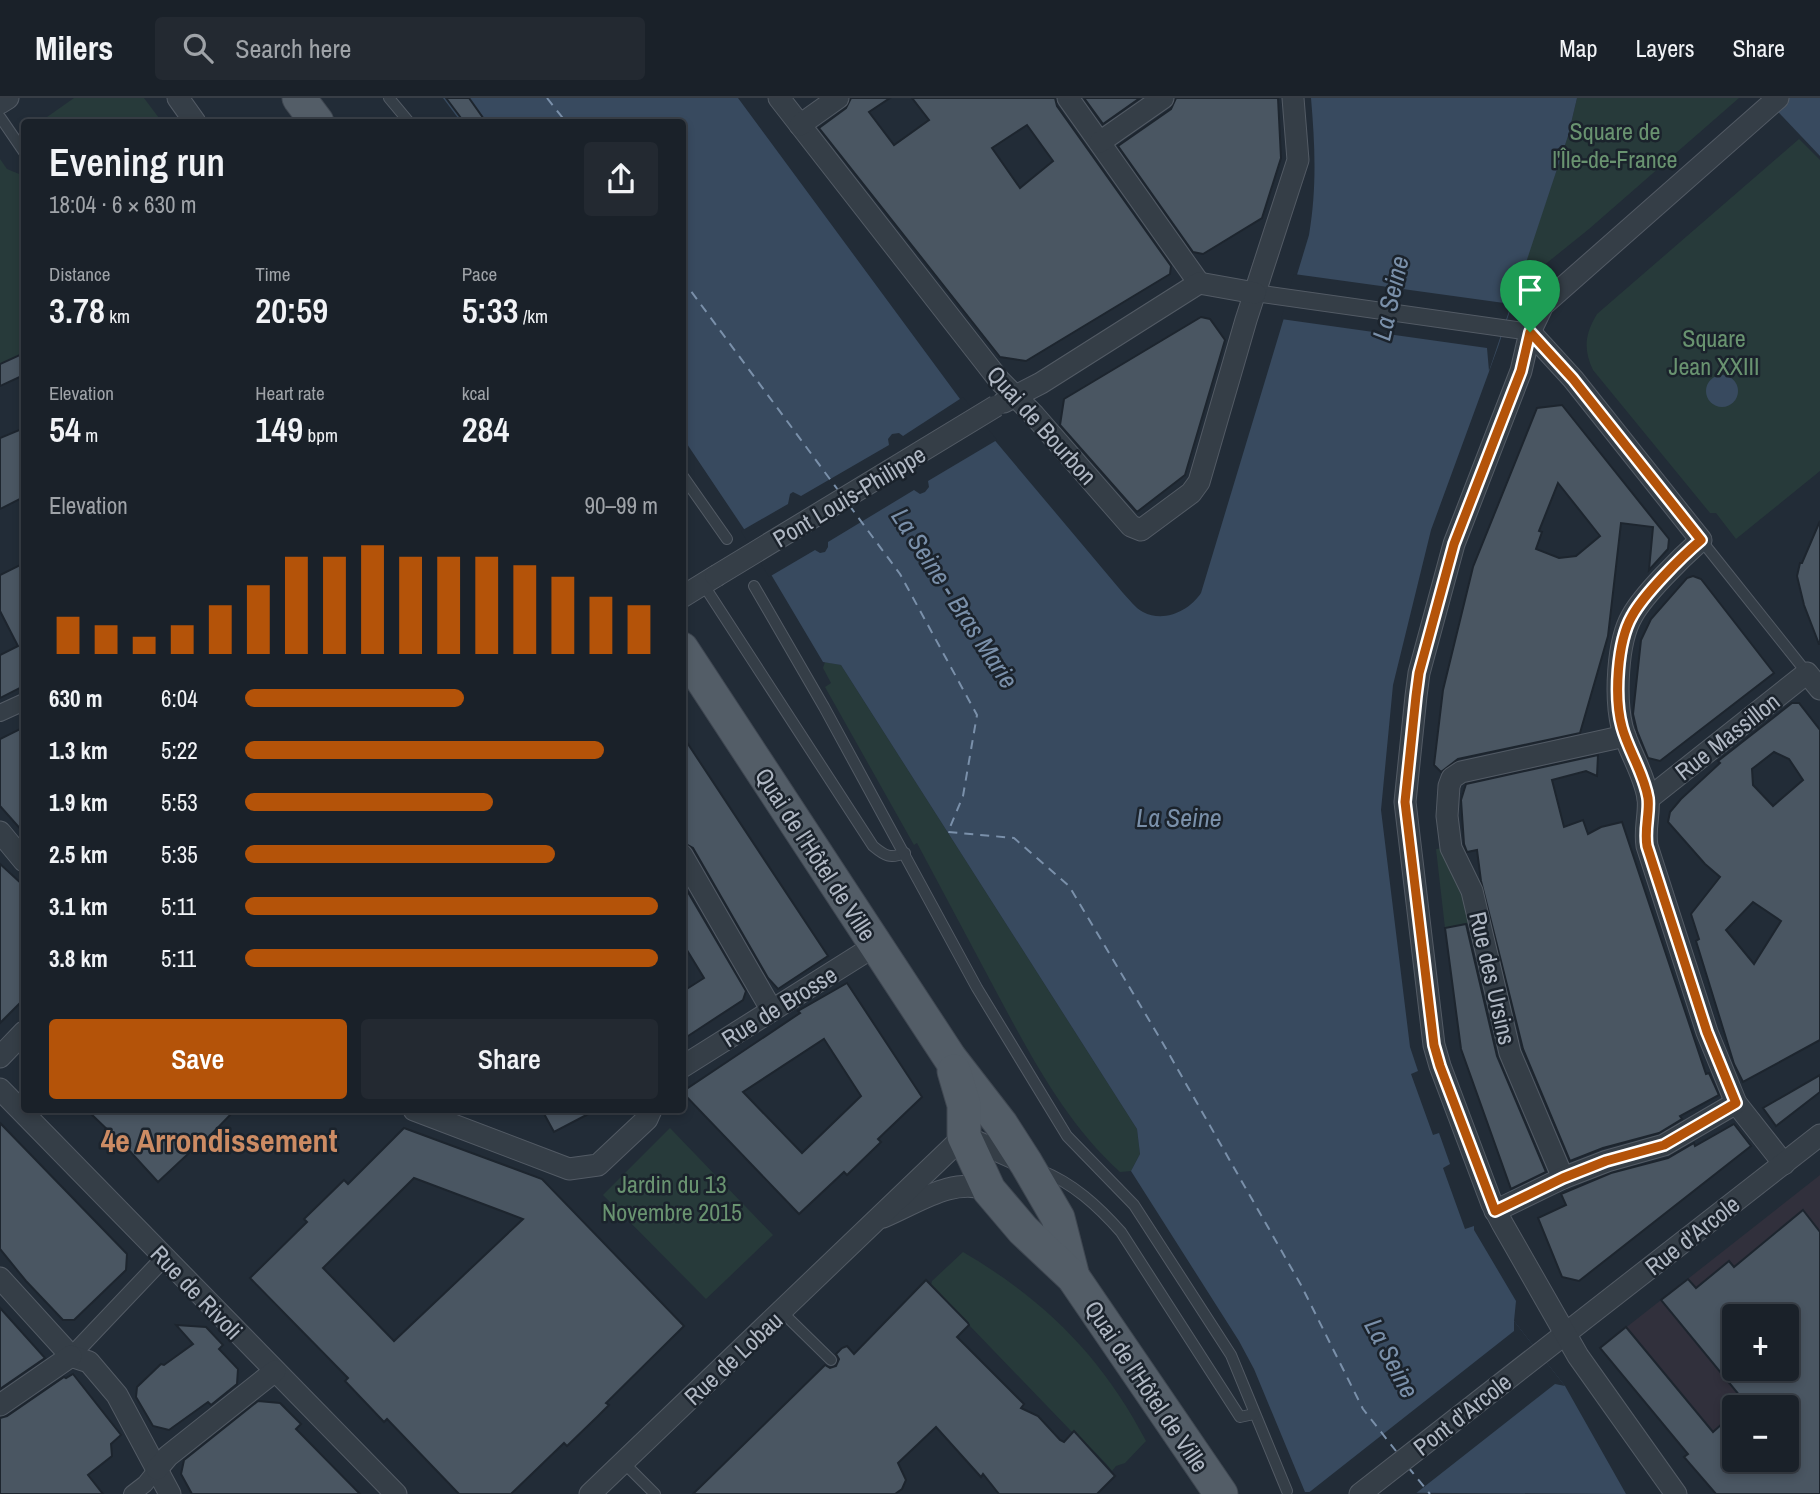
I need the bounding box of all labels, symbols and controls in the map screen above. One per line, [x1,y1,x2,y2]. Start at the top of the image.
search box [155,17,645,80]
text: Milers [35,26,113,70]
icon: search [179,29,217,67]
text: Search here [235,31,351,66]
text: Map [1559,32,1597,64]
text: Layers [1635,32,1694,64]
text: Share [1732,32,1785,64]
park label: Square de l'Île-de-France [1552,115,1678,175]
text: Evening run [49,137,225,188]
button: share [584,142,658,216]
text: 18:04 · 6 × 630 m [49,189,196,220]
water label: La Seine [1363,252,1417,344]
pin [1500,260,1560,332]
text: Distance [49,261,110,287]
text: Time [255,261,290,287]
text: Pace [462,261,497,287]
icon: arrive [1511,271,1549,309]
text: 3.78 [49,287,105,334]
text: 20:59 [255,287,328,334]
text: 5:33 [462,287,519,334]
text: km [105,303,130,329]
text: /km [519,303,548,329]
park label: Square Jean XXIII [1669,322,1759,382]
street label: Quai de Bourbon [980,359,1104,491]
text: Elevation [49,380,114,406]
text: Heart rate [255,380,325,406]
text: kcal [462,380,489,406]
text: 54 [49,406,81,453]
text: 149 [255,406,303,453]
text: 284 [462,406,510,453]
text: m [81,422,98,448]
text: bpm [303,422,338,448]
street label: Pont Louis-Philippe [767,438,931,554]
text: Elevation [49,490,128,521]
text: 90–99 m [585,490,658,521]
water label: La Seine - Bras Marie [884,501,1026,695]
text: 630 m [49,683,102,714]
text: 6:04 [161,683,198,714]
street label: Rue Massillon [1668,685,1786,787]
text: 1.3 km [49,735,108,766]
text: 5:22 [161,735,198,766]
street label: Quai de l'Hôtel de Ville [748,761,884,947]
text: 1.9 km [49,787,108,818]
text: 5:53 [161,787,198,818]
water label: La Seine [1136,800,1222,835]
text: 2.5 km [49,839,108,870]
text: 5:35 [161,839,198,870]
text: 3.1 km [49,891,108,922]
text: 5:11 [161,891,196,922]
street label: Rue des Ursins [1462,908,1524,1048]
text: 3.8 km [49,943,108,974]
text: 5:11 [161,943,196,974]
street label: Rue de Brosse [715,958,843,1054]
button: Save [49,1019,347,1099]
button: Share [361,1019,658,1099]
district label: 4e Arrondissement [101,1119,338,1162]
park label: Jardin du 13 Novembre 2015 [602,1168,742,1228]
street label: Rue d'Arcole [1638,1188,1746,1282]
street label: Rue de Rivoli [144,1238,250,1346]
street label: Quai de l'Hôtel de Ville [1078,1294,1216,1478]
street label: Rue de Lobau [677,1304,789,1412]
map controls [1722,1304,1799,1472]
button: + [1722,1304,1799,1381]
water label: La Seine [1357,1312,1427,1404]
street label: Pont d'Arcole [1406,1366,1518,1462]
button: − [1722,1395,1799,1472]

